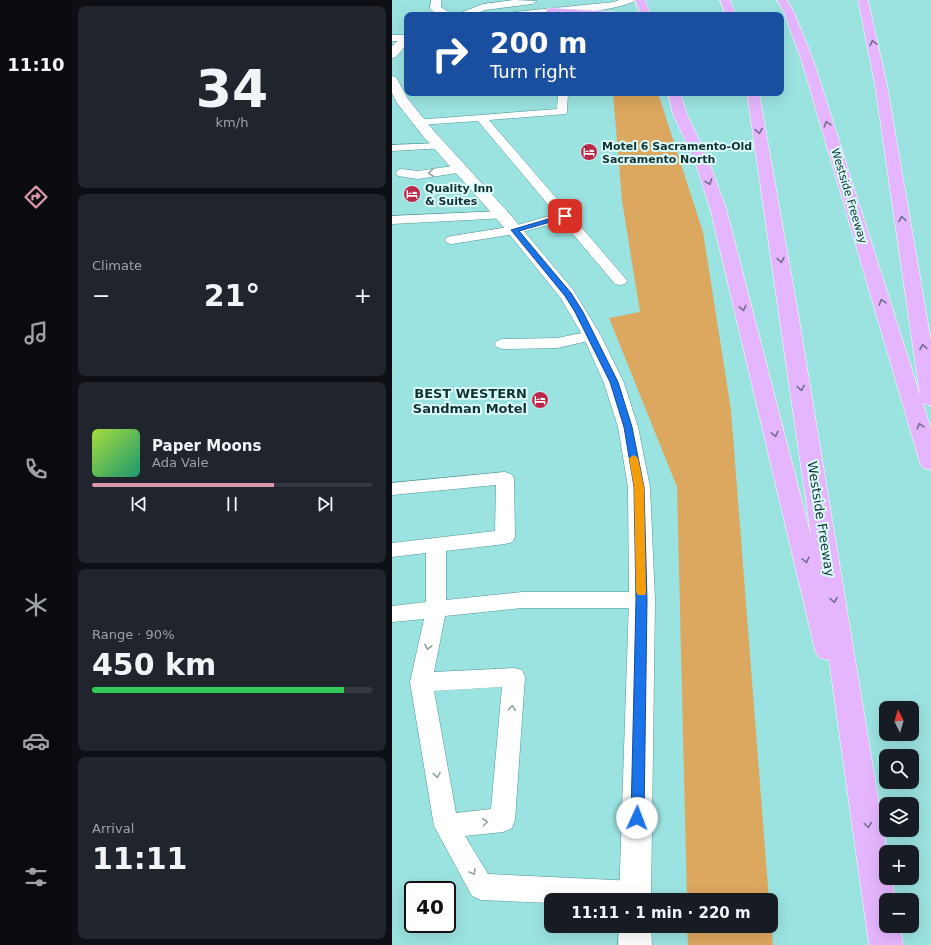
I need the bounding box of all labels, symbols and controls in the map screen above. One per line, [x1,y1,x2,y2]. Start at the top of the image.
text: 200 m [490,27,587,60]
icon: right [424,28,476,80]
one-way arrow [869,40,877,46]
text: 11:10 [7,54,65,75]
text: 34 [196,59,268,119]
text: Turn right [490,61,576,82]
text: km/h [216,115,248,130]
one-way arrow [823,121,832,128]
one-way arrow [754,128,763,135]
place label: Motel 6 Sacramento-Old Sacramento North [602,140,752,166]
hotel icon: Motel 6 Sacramento-Old Sacramento North [579,142,599,162]
street label: Westside Freeway [828,147,870,246]
one-way arrow [428,168,434,177]
one-way arrow [705,179,713,186]
place label: Quality Inn & Suites [425,182,493,208]
icon: directions [22,183,50,211]
hotel icon: Quality Inn & Suites [402,184,422,204]
pin [548,199,582,233]
icon: arrive [554,205,576,227]
one-way arrow [899,216,907,222]
one-way arrow [776,257,784,263]
text: Climate [92,258,142,273]
text: 21° [204,278,260,313]
text: − [92,283,110,308]
text: + [354,283,372,308]
one-way arrow [878,299,886,306]
one-way arrow [739,304,747,311]
icon: music [22,319,50,347]
one-way arrow [919,344,928,350]
one-way arrow [796,385,805,391]
place label: BEST WESTERN Sandman Motel [413,386,527,416]
hotel icon: BEST WESTERN Sandman Motel [530,390,550,410]
one-way arrow [916,423,925,430]
one-way arrow [770,431,778,437]
text: Paper Moons [152,437,261,455]
icon: phone [22,455,50,483]
text: Ada Vale [152,455,208,470]
street label: Westside Freeway [804,460,838,578]
icon: previous [128,493,150,515]
icon: pause [221,493,243,515]
icon: next [314,493,336,515]
one-way arrow [801,556,810,563]
icon: climate [22,591,50,619]
one-way arrow [829,597,838,603]
text: Range · 90% [92,627,175,642]
one-way arrow [424,644,433,650]
text: 450 km [92,647,216,682]
north arrow [879,701,919,741]
map controls [879,701,919,933]
one-way arrow [507,705,516,711]
icon: car [22,727,50,755]
button: search [879,749,919,789]
one-way arrow [433,772,441,778]
position arrow [616,797,658,839]
button: layers [879,797,919,837]
one-way arrow [482,818,488,827]
text: Arrival [92,821,134,836]
one-way arrow [863,822,872,828]
text: 11:11 [92,841,188,876]
button: + [879,845,919,885]
icon: filters [22,863,50,891]
one-way arrow [468,868,475,875]
speed limit sign: 40 [404,881,456,933]
button: − [879,893,919,933]
text: 11:11 · 1 min · 220 m [571,904,751,922]

